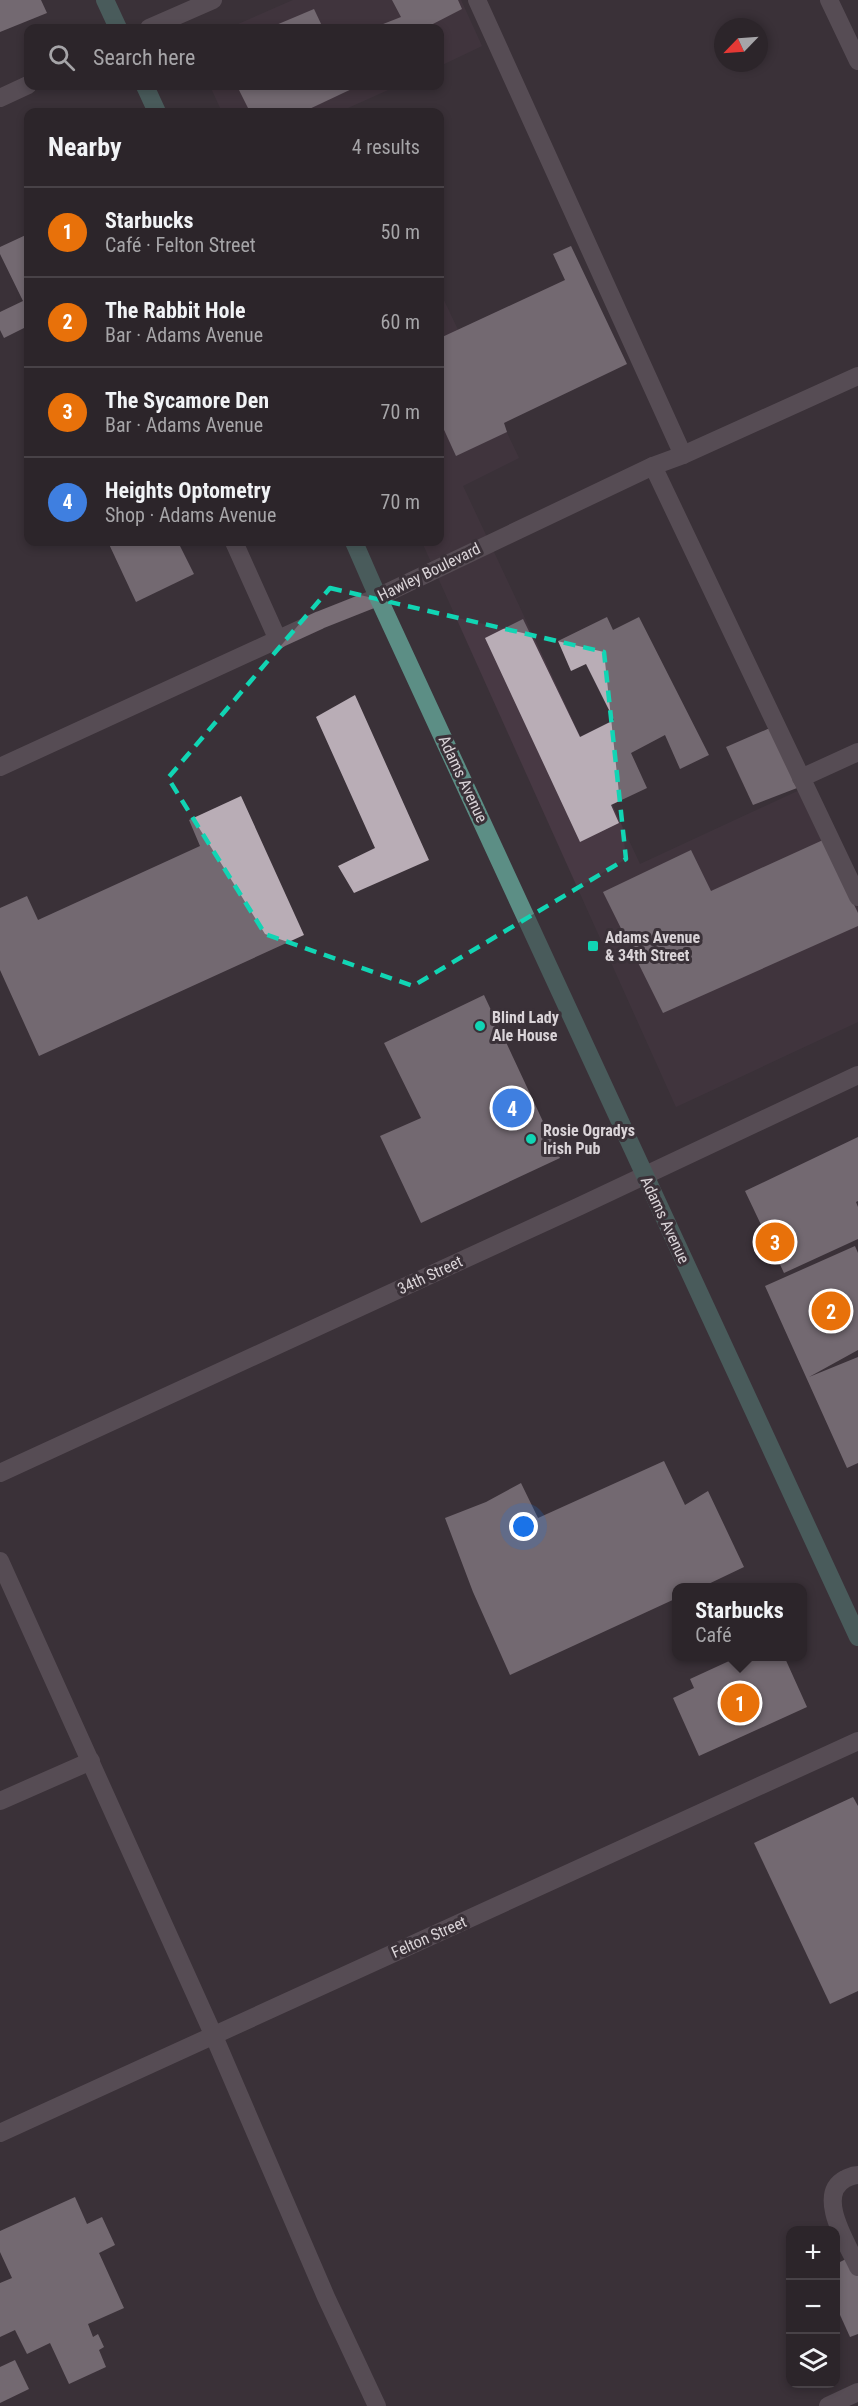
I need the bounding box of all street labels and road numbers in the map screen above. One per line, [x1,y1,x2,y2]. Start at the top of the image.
street label: Hawley Boulevard [374,539,484,605]
street label: Adams Avenue [435,732,491,826]
street label: Adams Avenue [637,1173,693,1267]
street label: 34th Street [395,1252,466,1298]
street label: Felton Street [388,1912,470,1962]

